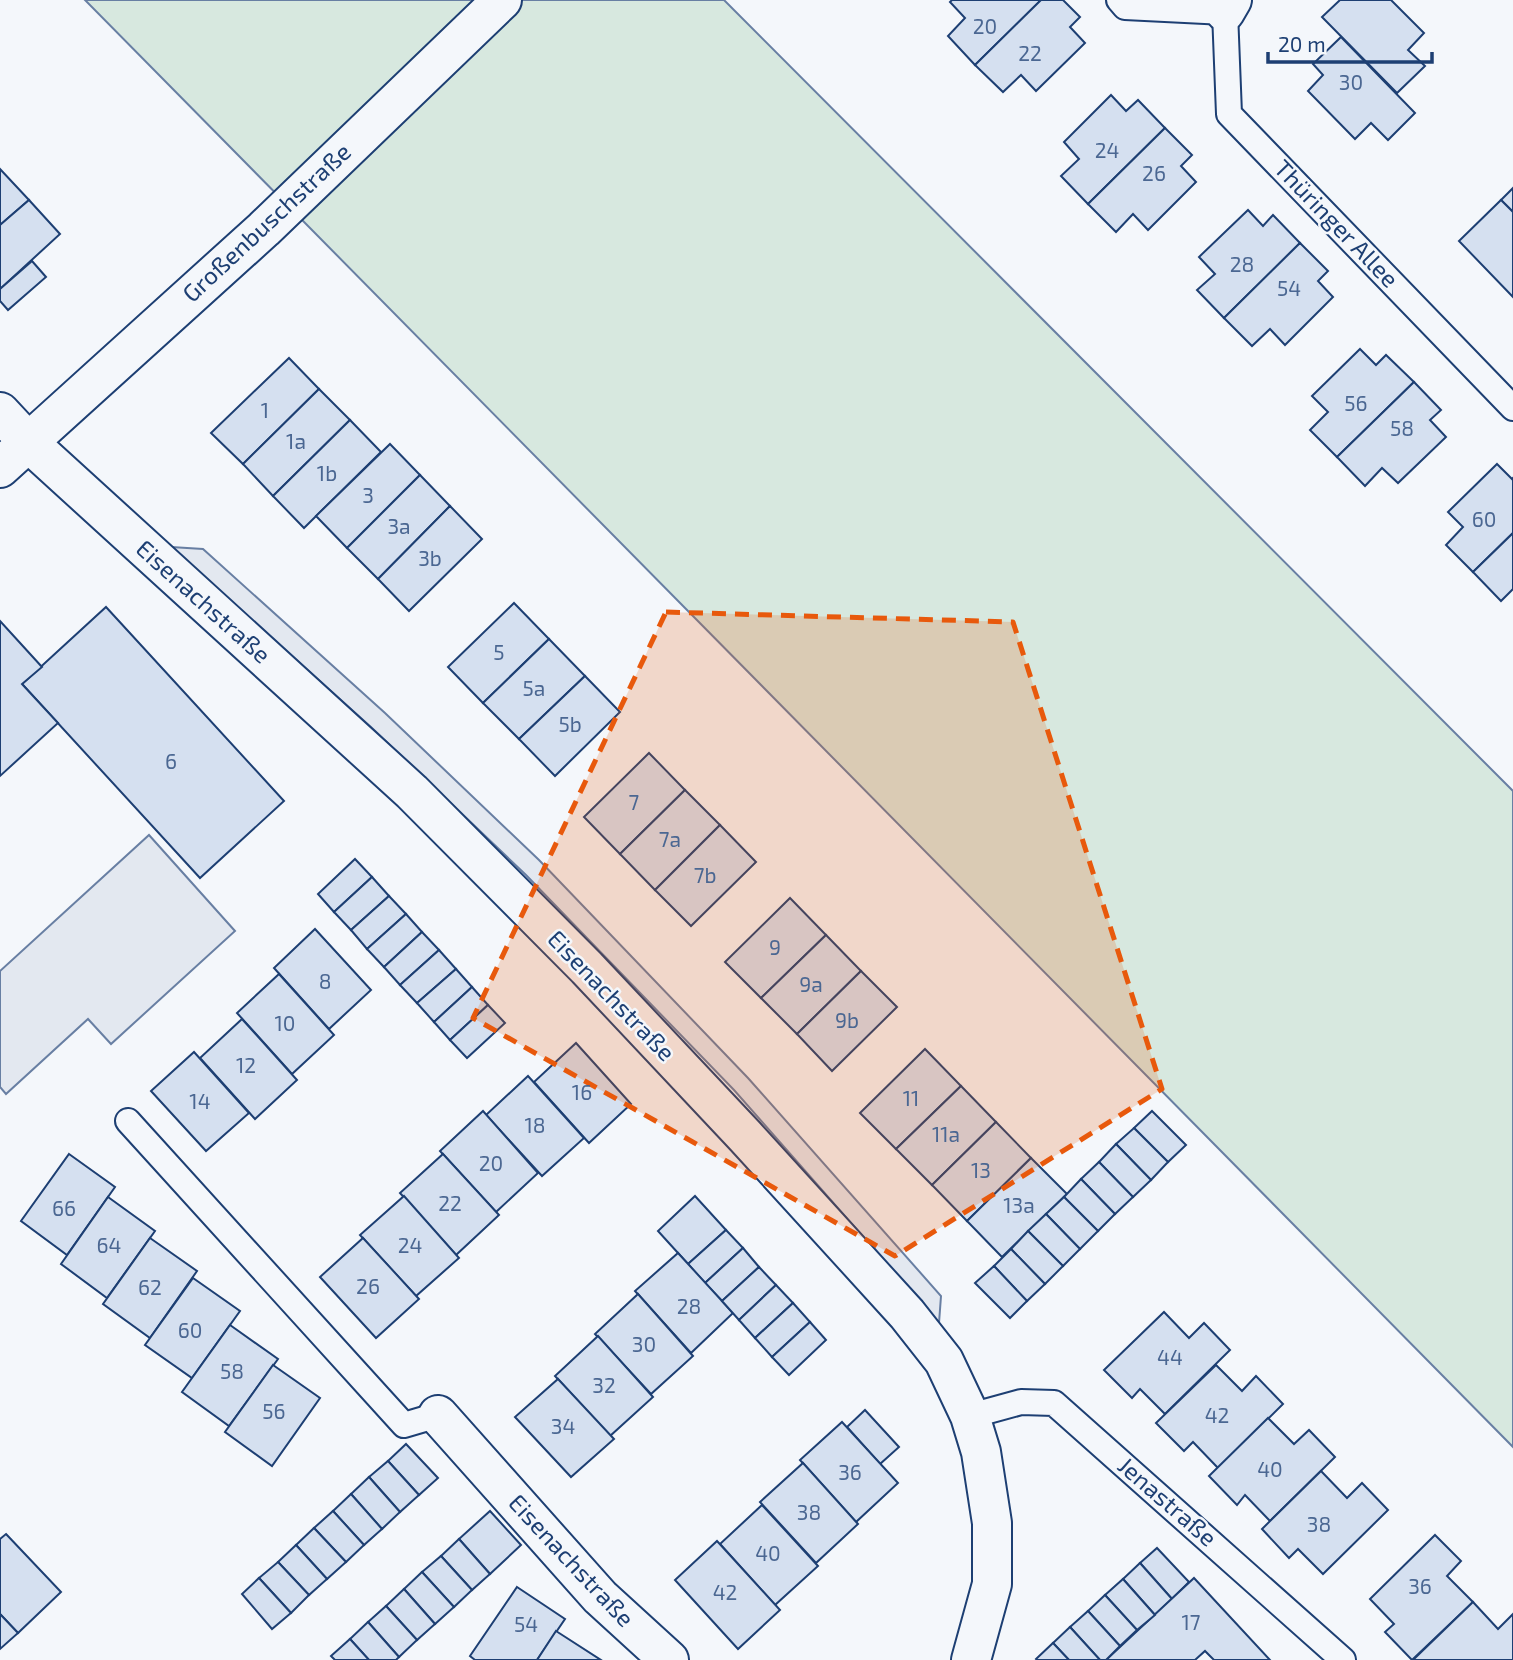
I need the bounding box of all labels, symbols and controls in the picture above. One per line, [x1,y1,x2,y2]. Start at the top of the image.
house number: 20 [973,13,997,38]
scale bar [1268,21,1432,65]
text: 20 m [1278,31,1326,56]
house number: 22 [1018,40,1042,65]
house number: 30 [1339,69,1363,94]
street label: Großenbuschstraße [176,136,356,307]
house number: 24 [1095,137,1119,162]
street label: Thüringer Allee [1269,153,1405,293]
house number: 26 [1142,160,1166,185]
house number: 28 [1230,251,1254,276]
house number: 54 [1277,275,1301,300]
house number: 56 [1344,390,1368,415]
house number: 1 [261,397,269,422]
house number: 58 [1390,415,1414,440]
house number: 1a [286,428,306,453]
house number: 1b [317,460,337,485]
house number: 3 [362,482,374,507]
house number: 60 [1472,506,1496,531]
house number: 3a [387,513,411,538]
street label: Eisenachstraße [131,533,277,669]
house number: 3b [418,545,442,570]
house number: 5 [493,639,505,664]
house number: 5a [523,675,545,700]
house number: 5b [558,711,582,736]
house number: 6 [165,748,177,773]
house number: 7 [629,789,640,814]
house number: 7a [659,826,681,851]
house number: 7b [694,862,716,887]
street label: Eisenachstraße [542,924,682,1066]
house number: 9 [769,934,781,959]
house number: 8 [319,968,331,993]
house number: 9a [799,971,823,996]
house number: 9b [835,1007,859,1032]
house number: 10 [274,1010,296,1035]
house number: 12 [236,1052,256,1077]
house number: 16 [572,1079,592,1104]
house number: 11 [903,1085,919,1110]
house number: 14 [189,1088,211,1113]
house number: 18 [524,1112,546,1137]
house number: 11a [932,1121,960,1146]
house number: 20 [479,1150,503,1175]
house number: 13 [971,1157,991,1182]
house number: 22 [438,1190,462,1215]
house number: 13a [1003,1192,1035,1217]
house number: 66 [52,1195,76,1220]
house number: 64 [97,1232,121,1257]
house number: 24 [398,1232,422,1257]
house number: 26 [356,1273,380,1298]
house number: 62 [138,1274,162,1299]
house number: 28 [677,1293,701,1318]
house number: 60 [178,1317,202,1342]
house number: 30 [632,1331,656,1356]
house number: 44 [1157,1344,1183,1369]
house number: 58 [220,1358,244,1383]
house number: 32 [592,1372,616,1397]
house number: 56 [262,1398,286,1423]
house number: 42 [1205,1402,1229,1427]
house number: 34 [551,1413,575,1438]
street label: Jenastraße [1113,1450,1223,1552]
house number: 40 [1257,1456,1283,1481]
house number: 36 [838,1459,862,1484]
street label: Eisenachstraße [503,1488,641,1632]
house number: 38 [797,1499,821,1524]
house number: 38 [1307,1511,1331,1536]
house number: 40 [755,1540,781,1565]
house number: 36 [1408,1573,1432,1598]
house number: 42 [713,1579,737,1604]
house number: 17 [1181,1609,1201,1634]
house number: 54 [514,1611,538,1636]

